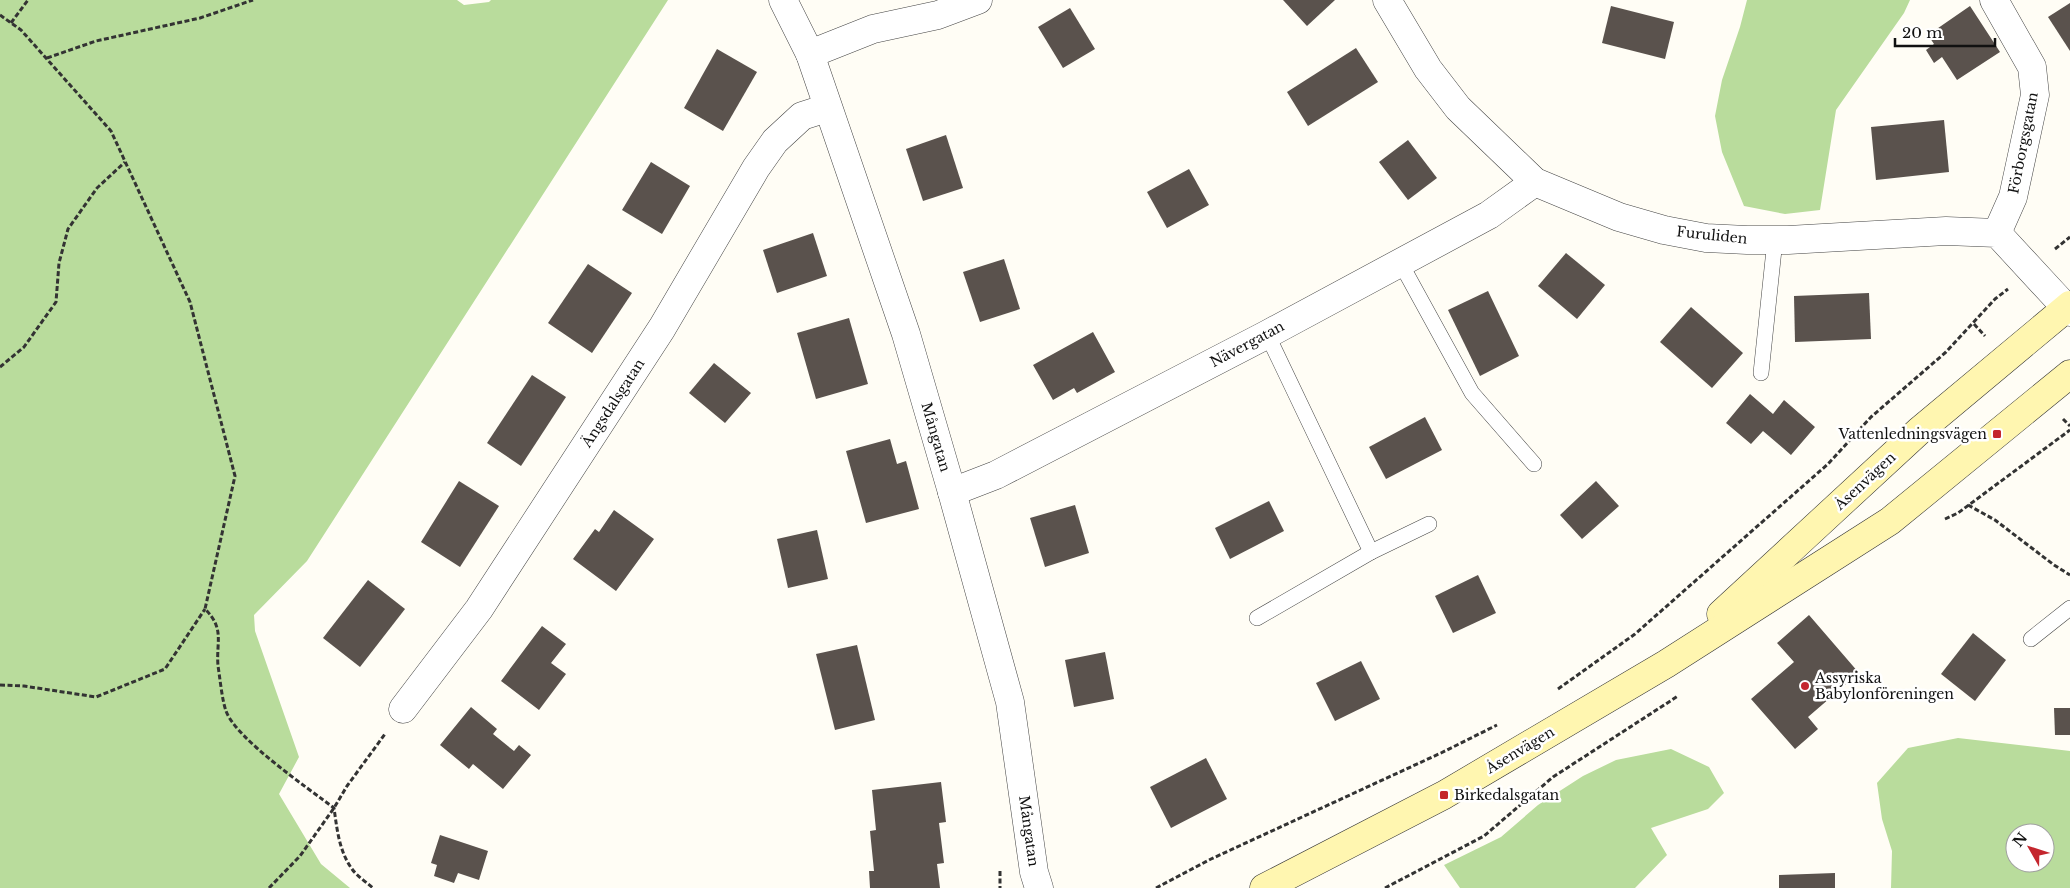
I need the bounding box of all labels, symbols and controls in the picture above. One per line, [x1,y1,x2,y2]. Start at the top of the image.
scale bar [1895,15,1995,47]
text: 20 m [1902,23,1942,42]
street label: Förborgsgatan [2004,90,2042,195]
street label: Furuliden [1676,222,1749,248]
street label: Nävergatan [1207,317,1287,371]
street label: Ängsdalsgatan [577,355,649,452]
street label: Mångatan [917,400,955,474]
place label: Vattenledningsvägen [1838,425,1987,443]
marker: Vattenledningsvägen [1991,428,2003,440]
street label: Åsenvägen [1830,448,1899,514]
place label: Assyriska Babylonföreningen [1814,669,1954,703]
marker: Assyriska Babylonföreningen [1799,680,1811,692]
street label: Åsenvägen [1482,722,1558,778]
place label: Birkedalsgatan [1454,786,1560,804]
marker: Birkedalsgatan [1438,789,1450,801]
street label: Mångatan [1015,794,1043,868]
north arrow [2005,823,2055,873]
text: N [2009,829,2031,851]

